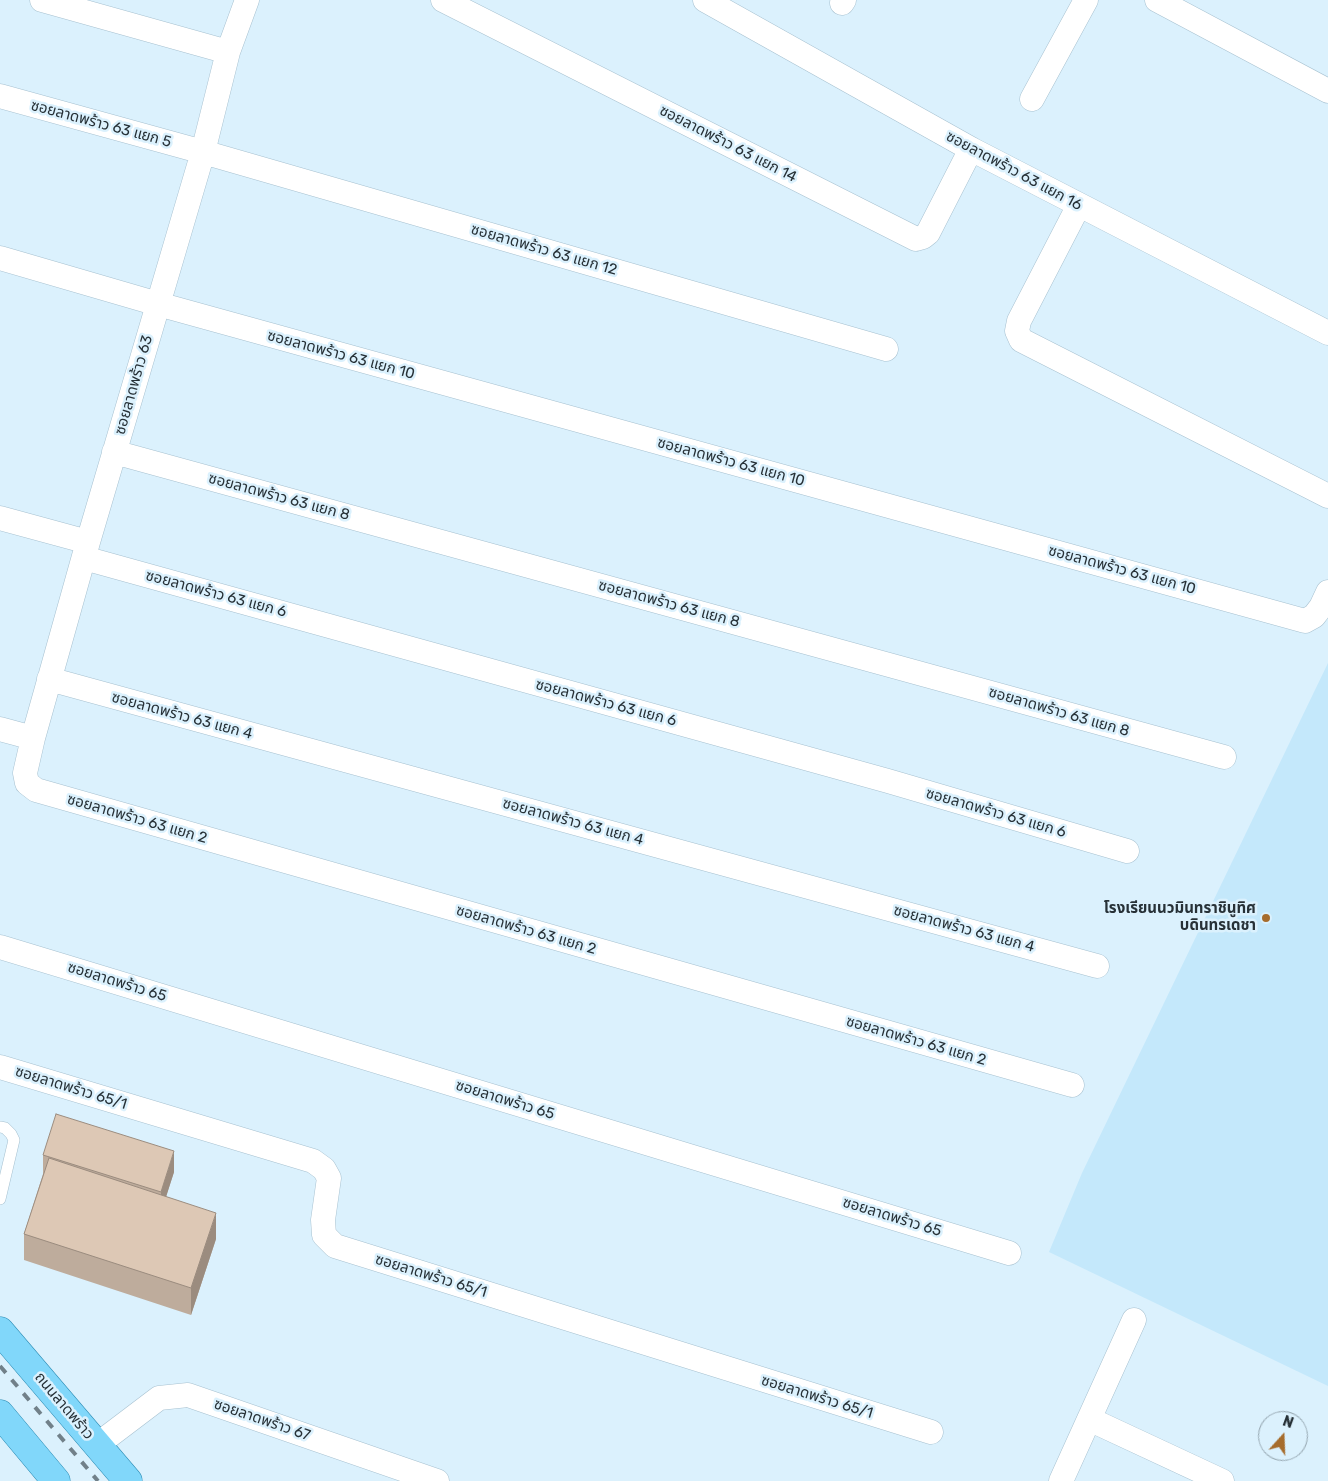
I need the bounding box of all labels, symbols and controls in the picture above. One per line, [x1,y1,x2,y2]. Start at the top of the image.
street label: ซอยลาดพร้าว 63 แยก 5 [29,97,173,151]
street label: ซอยลาดพร้าว 63 แยก 14 [656,102,800,186]
street label: ซอยลาดพร้าว 63 แยก 16 [943,127,1085,215]
street label: ซอยลาดพร้าว 63 แยก 12 [469,221,619,279]
street label: ซอยลาดพร้าว 63 แยก 10 [265,327,417,383]
street label: ซอยลาดพร้าว 63 [111,333,157,437]
street label: ซอยลาดพร้าว 63 แยก 10 [655,434,807,490]
street label: ซอยลาดพร้าว 63 แยก 8 [206,469,352,525]
street label: ซอยลาดพร้าว 63 แยก 10 [1046,542,1198,598]
street label: ซอยลาดพร้าว 63 แยก 6 [144,567,288,621]
street label: ซอยลาดพร้าว 63 แยก 8 [596,576,742,632]
street label: ซอยลาดพร้าว 63 แยก 6 [534,676,678,730]
street label: ซอยลาดพร้าว 63 แยก 8 [987,683,1131,741]
street label: ซอยลาดพร้าว 63 แยก 4 [109,688,255,744]
street label: ซอยลาดพร้าว 63 แยก 6 [924,784,1068,842]
street label: ซอยลาดพร้าว 63 แยก 2 [65,790,209,848]
street label: ซอยลาดพร้าว 63 แยก 4 [500,794,646,850]
place label: โรงเรียนนวมินทราชินูทิศ บดินทรเดชา [1104,900,1256,935]
street label: ซอยลาดพร้าว 63 แยก 2 [454,901,598,959]
street label: ซอยลาดพร้าว 63 แยก 4 [891,901,1037,957]
marker: โรงเรียนนวมินทราชินูทิศ บดินทรเดชา [1260,912,1272,924]
street label: ซอยลาดพร้าว 65 [65,958,169,1006]
street label: ซอยลาดพร้าว 63 แยก 2 [844,1012,988,1070]
street label: ซอยลาดพร้าว 65/1 [13,1062,129,1114]
street label: ซอยลาดพร้าว 65 [453,1076,557,1124]
street label: ซอยลาดพร้าว 65 [840,1193,944,1241]
street label: ซอยลาดพร้าว 65/1 [373,1250,489,1302]
street label: ถนนลาดพร้าว [31,1369,97,1443]
street label: ซอยลาดพร้าว 65/1 [759,1371,875,1423]
street label: ซอยลาดพร้าว 67 [211,1395,313,1445]
north arrow [1258,1411,1308,1461]
text: N [1280,1413,1296,1432]

